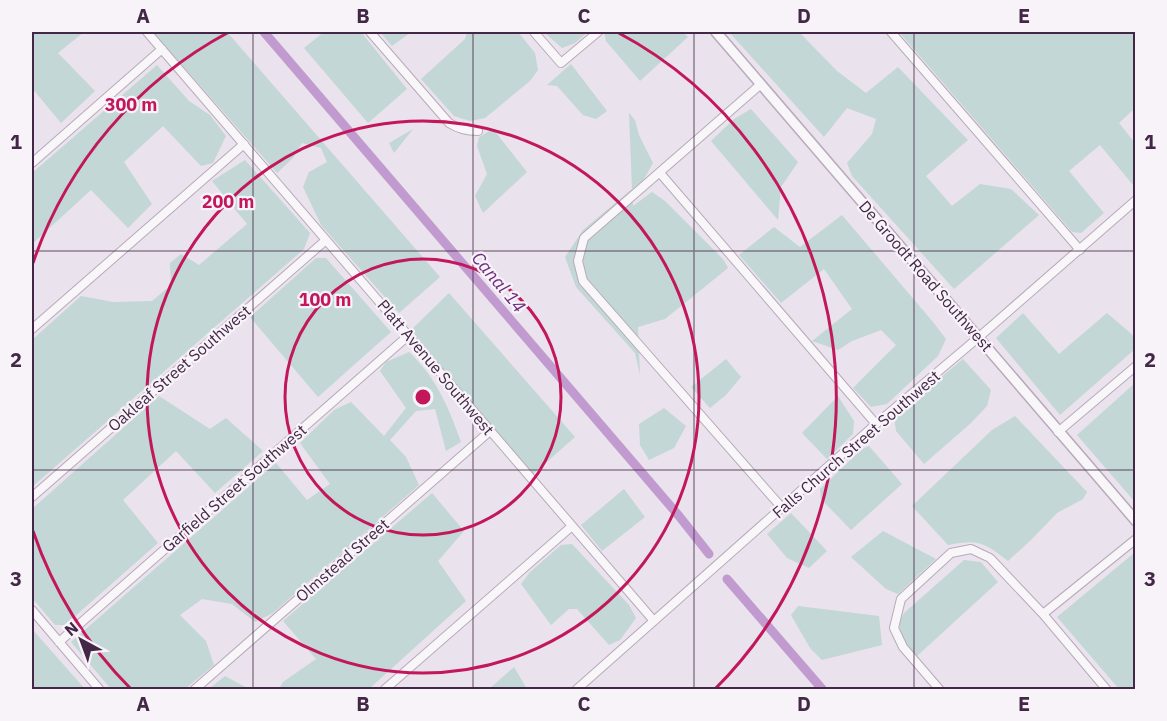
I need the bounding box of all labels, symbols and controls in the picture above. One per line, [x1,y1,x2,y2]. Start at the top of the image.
text: A [136,2,150,29]
text: B [356,2,370,29]
text: C [577,2,591,29]
text: D [797,2,811,29]
text: E [1018,2,1030,29]
text: 300 m [105,93,157,116]
text: 1 [10,128,22,155]
text: 1 [1144,128,1156,155]
text: 200 m [202,190,254,213]
street label: De Groodt Road Southwest [855,196,997,356]
water label: Canal 14 [467,247,531,317]
text: 100 m [299,288,351,311]
street label: Platt Avenue Southwest [373,295,499,439]
street label: Oakleaf Street Southwest [103,300,255,436]
text: 2 [10,346,22,373]
text: 2 [1144,346,1156,373]
street label: Falls Church Street Southwest [768,366,944,522]
centre of rings [413,387,433,407]
street label: Garfield Street Southwest [158,420,310,556]
street label: Olmstead Street [291,514,393,606]
text: 3 [10,565,22,592]
text: 3 [1144,565,1156,592]
north arrow [51,610,111,670]
text: N [60,617,82,640]
text: A [136,690,150,717]
text: B [356,690,370,717]
text: C [577,690,591,717]
text: D [797,690,811,717]
text: E [1018,690,1030,717]

